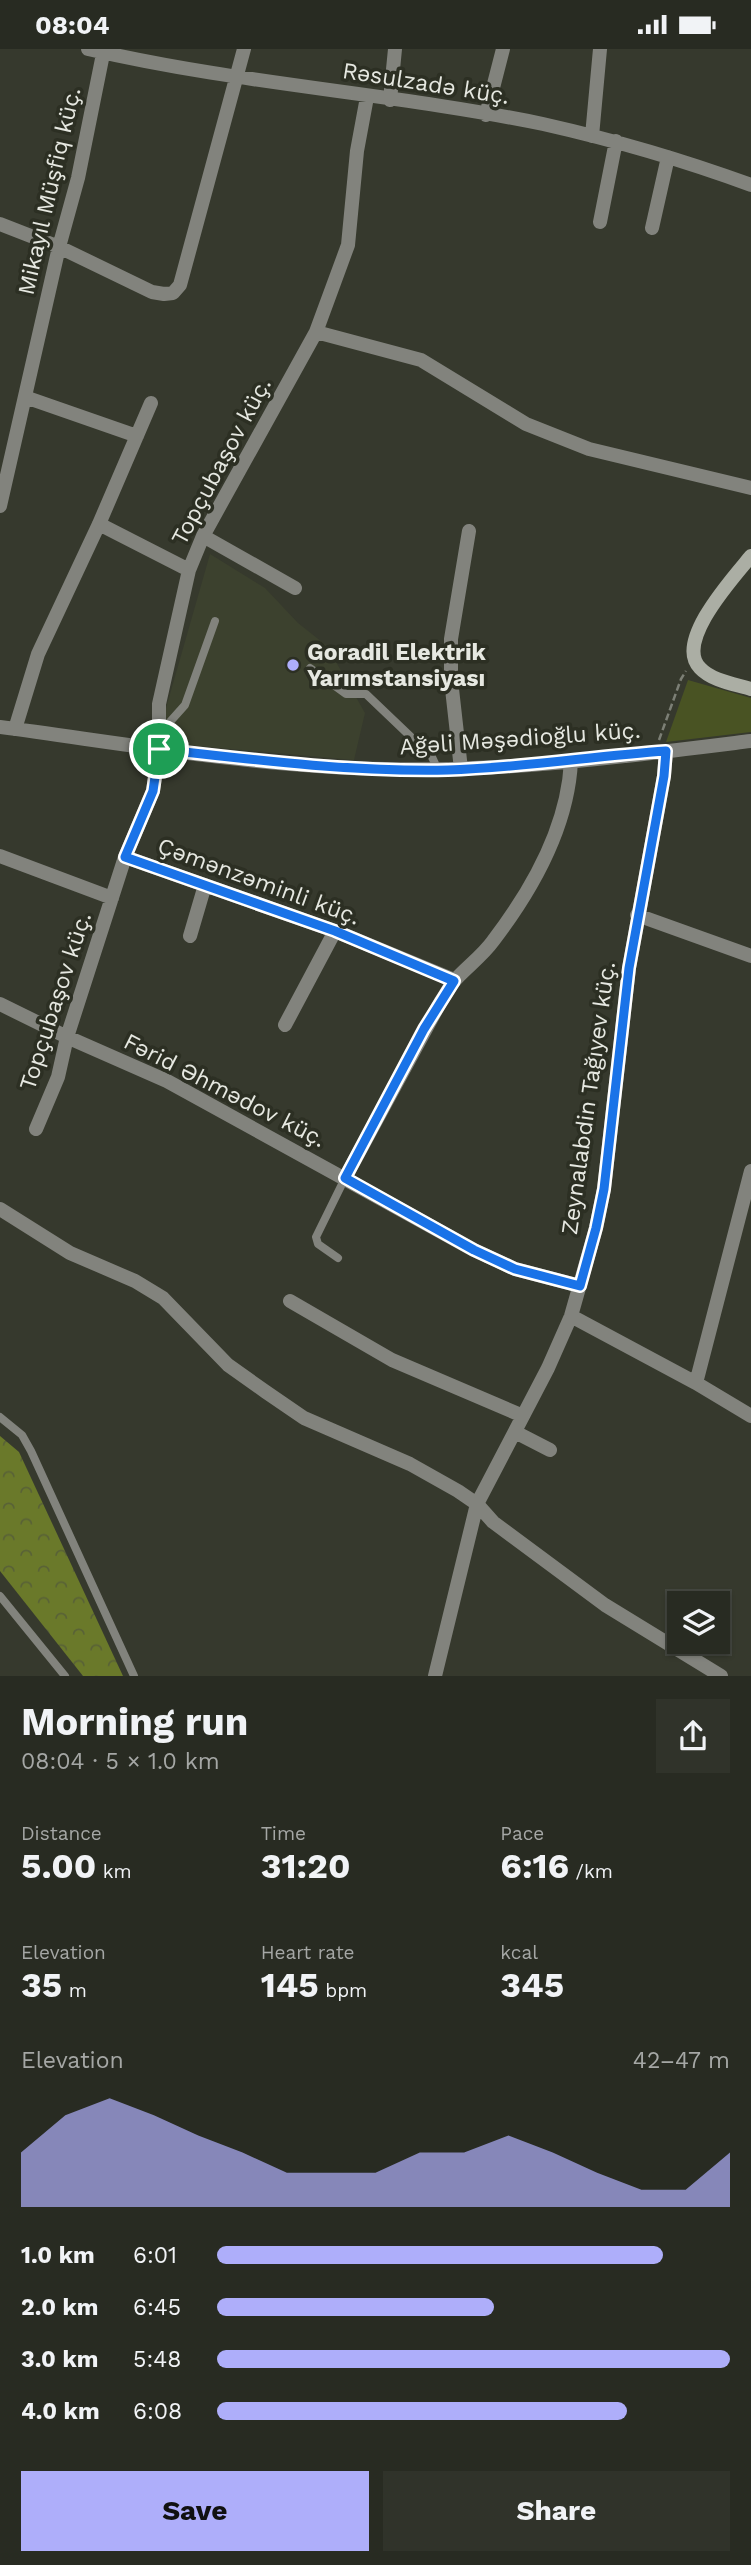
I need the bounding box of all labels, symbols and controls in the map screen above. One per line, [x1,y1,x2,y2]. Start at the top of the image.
text: 08:04 [35,10,109,40]
street label: Rəsulzadə küç. [341,57,511,110]
street label: Mikayıl Müşfiq küç. [12,85,87,298]
street label: Topçubaşov küç. [166,373,277,549]
place label: Goradil Elektrik Yarımstansiyası [307,639,487,692]
marker: Goradil Elektrik Yarımstansiyası [285,657,301,673]
street label: Ağəli Məşədioğlu küç. [399,717,641,760]
pin [129,719,189,779]
icon: arrive [140,730,178,768]
street label: Çəmənzəminli küç. [154,832,364,931]
street label: Topçubaşov küç. [14,909,97,1094]
street label: Zeynalabdin Tağıyev küç. [556,960,621,1236]
street label: Fərid Əhmədov küç. [119,1028,330,1153]
map controls [667,1591,730,1654]
button: layers [667,1591,730,1654]
button: share [656,1699,730,1773]
text: Morning run [21,1700,248,1744]
text: 08:04 · 5 × 1.0 km [21,1748,220,1775]
text: Distance [21,1822,102,1845]
text: Time [261,1822,306,1845]
text: Pace [500,1822,544,1845]
text: 5.00 [21,1845,96,1887]
text: 31:20 [261,1845,350,1887]
text: 6:16 [500,1845,569,1887]
text: km [96,1860,132,1883]
text: /km [569,1860,613,1883]
text: Elevation [21,1941,106,1964]
text: Heart rate [261,1941,355,1964]
text: kcal [500,1941,538,1964]
text: 35 [21,1964,62,2006]
text: 145 [261,1964,319,2006]
text: 345 [500,1964,564,2006]
text: m [62,1979,87,2002]
text: bpm [319,1979,367,2002]
text: Elevation [21,2047,124,2074]
text: 42–47 m [633,2047,730,2074]
text: 1.0 km [21,2242,95,2269]
text: 6:01 [133,2242,177,2269]
text: 2.0 km [21,2294,99,2321]
text: 6:45 [133,2294,181,2321]
text: 3.0 km [21,2346,98,2373]
text: 5:48 [133,2346,181,2373]
text: 4.0 km [21,2398,100,2425]
text: 6:08 [133,2398,182,2425]
button: Save [21,2471,369,2551]
button: Share [383,2471,730,2551]

